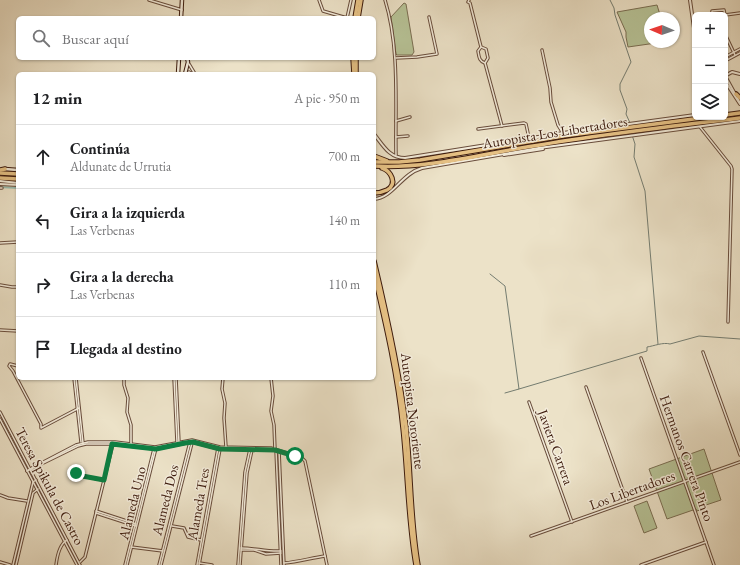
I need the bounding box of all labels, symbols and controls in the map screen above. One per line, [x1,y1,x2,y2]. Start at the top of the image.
north arrow [644,12,680,48]
map controls [692,12,728,120]
button: + [692,12,728,48]
search box [16,16,376,60]
icon: search [30,27,52,49]
text: Buscar aquí [62,29,129,48]
button: − [692,48,728,84]
button: layers [692,84,728,120]
text: 12 min [32,87,82,109]
text: A pie · 950 m [294,90,360,107]
street label: Autopista Los Libertadores [480,112,629,152]
text: Continúa [70,139,130,158]
icon: ahead [32,146,54,168]
text: 700 m [329,148,360,165]
text: Aldunate de Urrutia [70,158,171,175]
text: Gira a la izquierda [70,203,185,222]
icon: left [32,210,54,232]
text: 140 m [329,212,360,229]
text: Las Verbenas [70,222,134,239]
text: Gira a la derecha [70,267,174,286]
icon: right [32,274,54,296]
text: 110 m [329,276,360,293]
text: Las Verbenas [70,286,134,303]
icon: arrive [32,338,54,360]
text: Llegada al destino [70,339,182,358]
street label: Autopista Nororiente [397,351,429,471]
street label: Hermanos Carrera Pinto [656,392,718,524]
street label: Javiera Carrera [534,406,578,487]
street label: Teresa Spikula de Castro [11,424,89,548]
route start [286,447,304,465]
street label: Alameda Dos [147,462,183,538]
route end [67,464,85,482]
street label: Alameda Uno [114,464,150,543]
street label: Alameda Tres [183,466,213,542]
street label: Los Libertadores [587,466,678,514]

